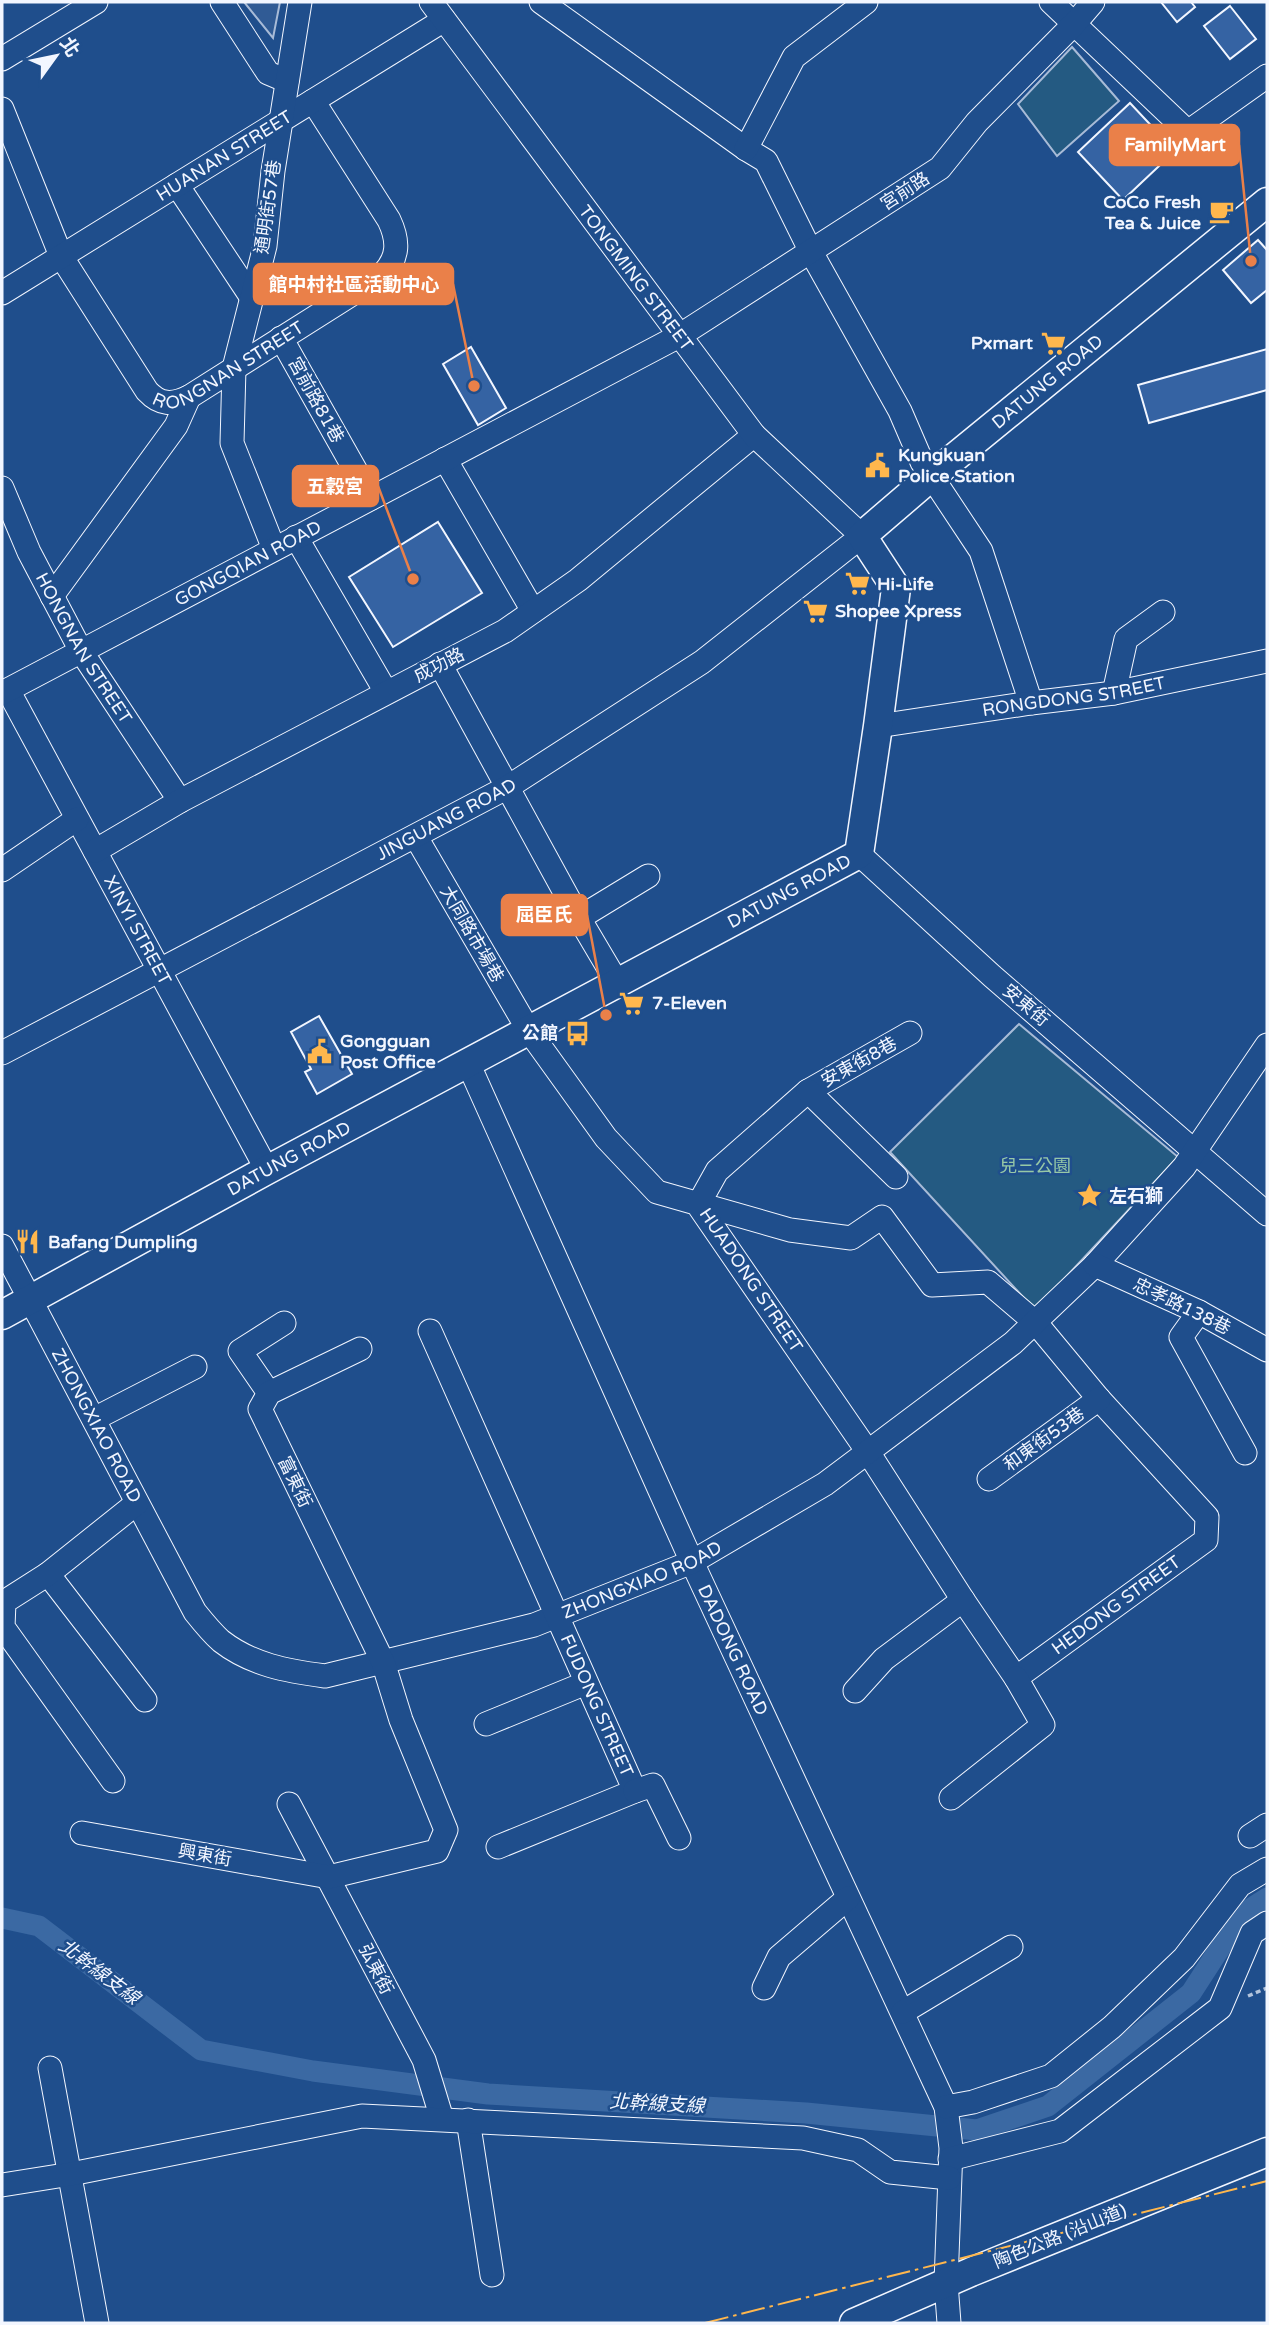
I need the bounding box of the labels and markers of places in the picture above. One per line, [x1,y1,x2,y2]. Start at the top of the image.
callout: FamilyMart [1110,125,1239,165]
place label: CoCo Fresh Tea & Juice [1103,191,1201,234]
cafe icon: CoCo Fresh Tea & Juice [1207,198,1235,226]
callout: 館中村社區活動中心 [254,264,453,304]
supermarket icon: Pxmart [1039,329,1067,357]
place label: Pxmart [971,332,1033,354]
place label: Kungkuan Police Station [898,444,1015,487]
public building icon: Kungkuan Police Station [864,451,892,479]
callout: 五穀宮 [293,466,378,506]
supermarket icon: Hi-Life [843,570,871,598]
place label: Hi-Life [877,573,934,595]
supermarket icon: Shopee Xpress [801,597,829,625]
place label: Shopee Xpress [835,600,962,622]
callout: 屈臣氏 [502,895,587,935]
supermarket icon: 7-Eleven [618,989,646,1017]
place label: 7-Eleven [652,992,727,1014]
bus stop icon: 公館 [564,1019,592,1047]
place label: 公館 [522,1022,558,1044]
place label: Gongguan Post Office [340,1030,436,1073]
public building icon: Gongguan Post Office [306,1037,334,1065]
place icon: 左石獅 [1075,1182,1103,1210]
place label: 左石獅 [1109,1185,1163,1207]
restaurant icon: Bafang Dumpling [14,1228,42,1256]
place label: Bafang Dumpling [48,1231,198,1253]

